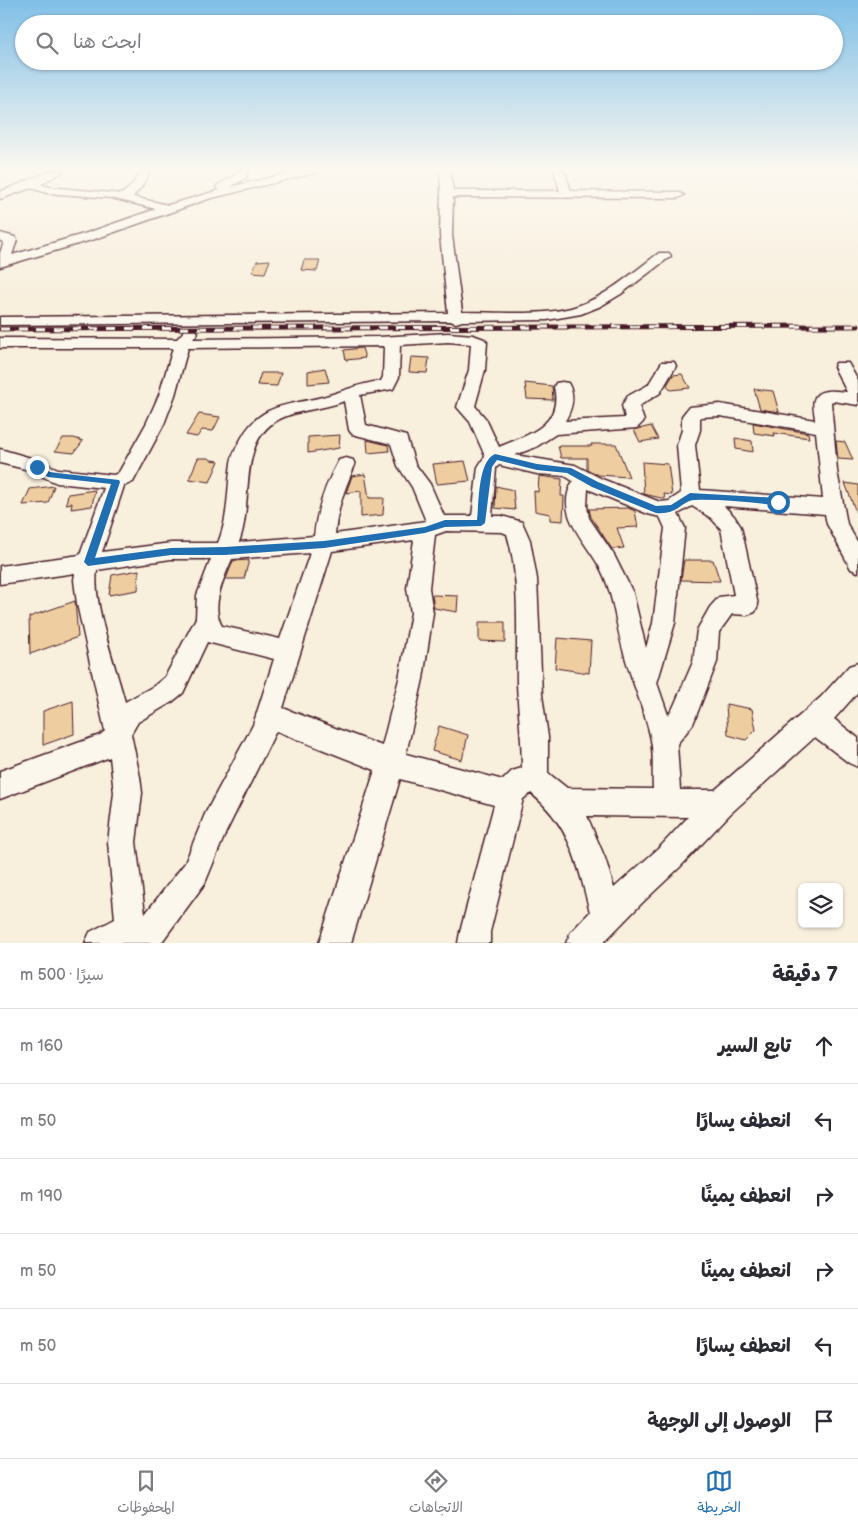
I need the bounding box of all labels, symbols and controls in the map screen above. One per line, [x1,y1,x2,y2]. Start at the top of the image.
search box [15,15,843,70]
icon: search [33,29,61,57]
text: ابحث هنا [73,31,142,54]
route end [26,456,49,479]
route start [767,491,790,514]
map controls [798,883,843,928]
button: layers [798,883,843,928]
text: 7 دقيقة [772,962,838,987]
text: سيرًا · 500 m [20,966,104,985]
icon: ahead [810,1032,838,1060]
text: تابع السير [718,1035,791,1058]
text: 160 m [20,1037,63,1056]
icon: left [810,1107,838,1135]
text: انعطف يسارًا [696,1110,791,1133]
text: 50 m [20,1112,56,1131]
icon: right [810,1182,838,1210]
text: انعطف يمينًا [701,1185,791,1208]
text: 190 m [20,1187,62,1206]
icon: right [810,1257,838,1285]
text: انعطف يمينًا [701,1260,791,1283]
text: 50 m [20,1262,56,1281]
icon: left [810,1332,838,1360]
text: انعطف يسارًا [696,1335,791,1358]
text: 50 m [20,1337,56,1356]
icon: arrive [810,1407,838,1435]
text: الوصول إلى الوجهة [647,1410,791,1433]
tab: المحفوظات [117,1467,175,1520]
tab: الاتجاهات [409,1467,463,1520]
tab: الخريطة [697,1467,741,1520]

